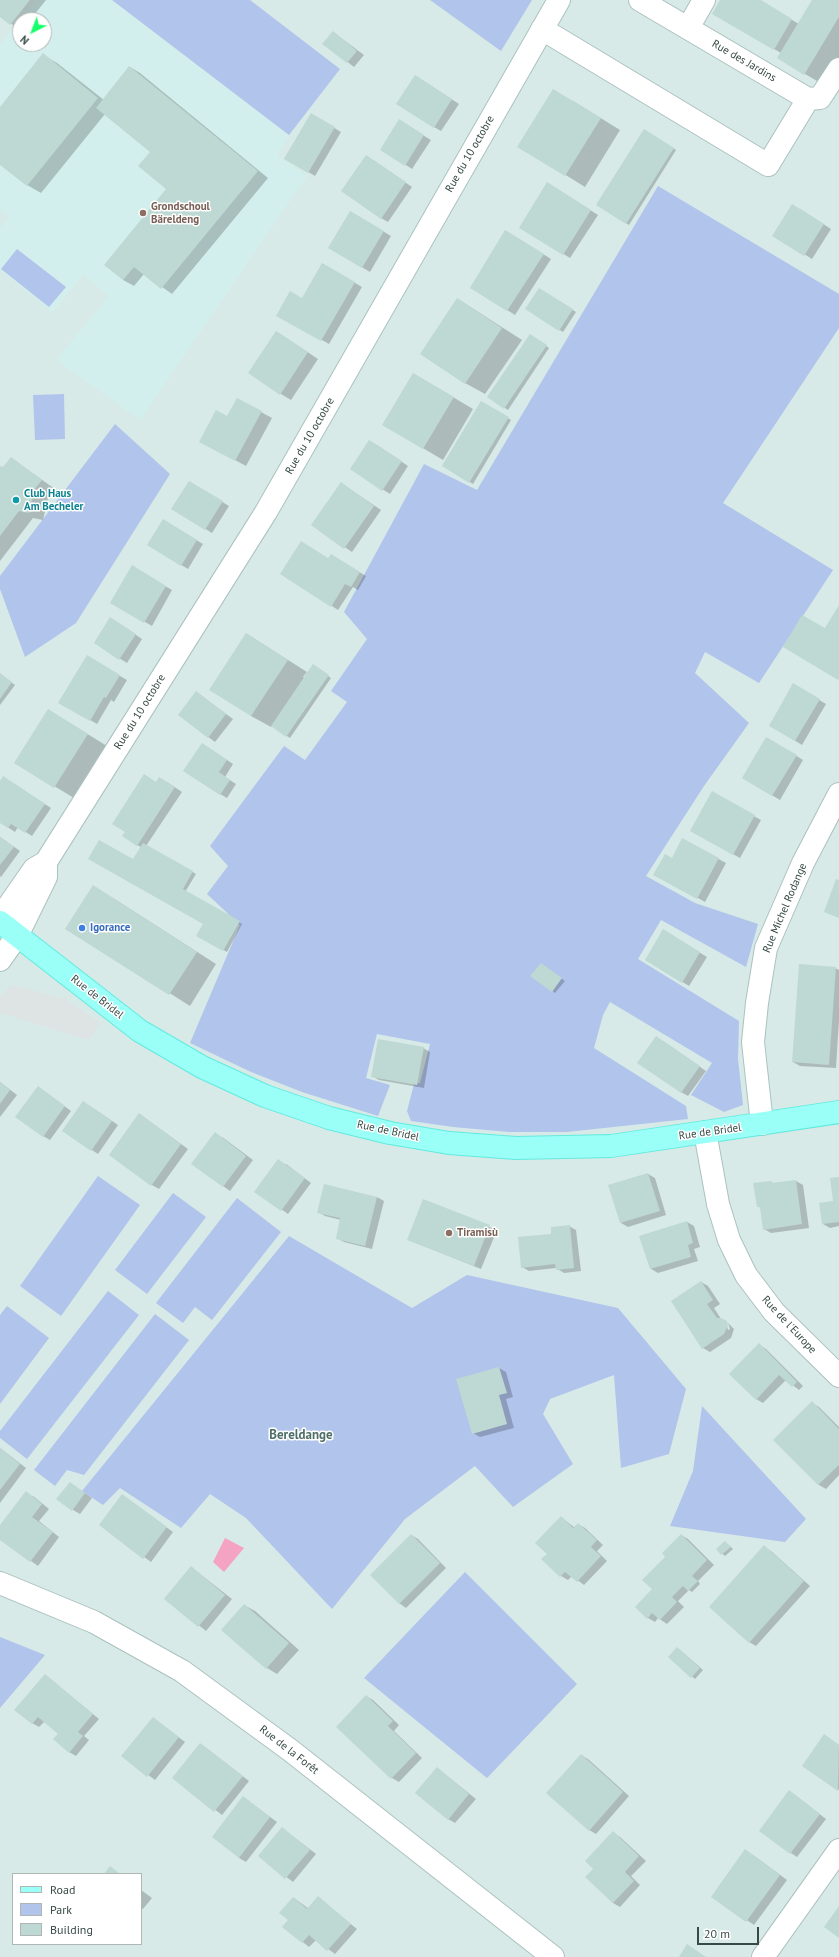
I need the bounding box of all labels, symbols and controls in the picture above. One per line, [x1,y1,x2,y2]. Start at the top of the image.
north arrow [12,12,52,52]
text: N [17,33,32,48]
street label: Rue des Jardins [710,37,778,85]
street label: Rue du 10 octobre [443,113,497,195]
place label: Grondschoul Bäreldeng [151,200,210,226]
marker: Grondschoul Bäreldeng [138,208,148,218]
street label: Rue du 10 octobre [283,395,337,477]
place label: Club Haus Am Becheler [24,487,83,513]
marker: Club Haus Am Becheler [11,495,21,505]
street label: Rue du 10 octobre [112,672,168,752]
street label: Rue Michel Rodange [760,861,810,955]
place label: Igorance [90,921,130,935]
marker: Igorance [77,923,87,933]
street label: Rue de Bridel [68,972,126,1022]
street label: Rue de Bridel [356,1118,420,1144]
street label: Rue de Bridel [678,1121,742,1143]
place label: Tiramisù [457,1226,498,1240]
marker: Tiramisù [444,1228,454,1238]
street label: Rue de l'Europe [759,1293,819,1357]
district label: Bereldange [269,1427,333,1443]
street label: Rue de la Forêt [257,1723,321,1777]
legend [12,1873,142,1945]
text: Road [50,1882,75,1897]
text: Park [50,1902,72,1917]
scale bar [699,1919,761,1945]
text: Building [50,1922,93,1937]
text: 20 m [704,1926,730,1941]

